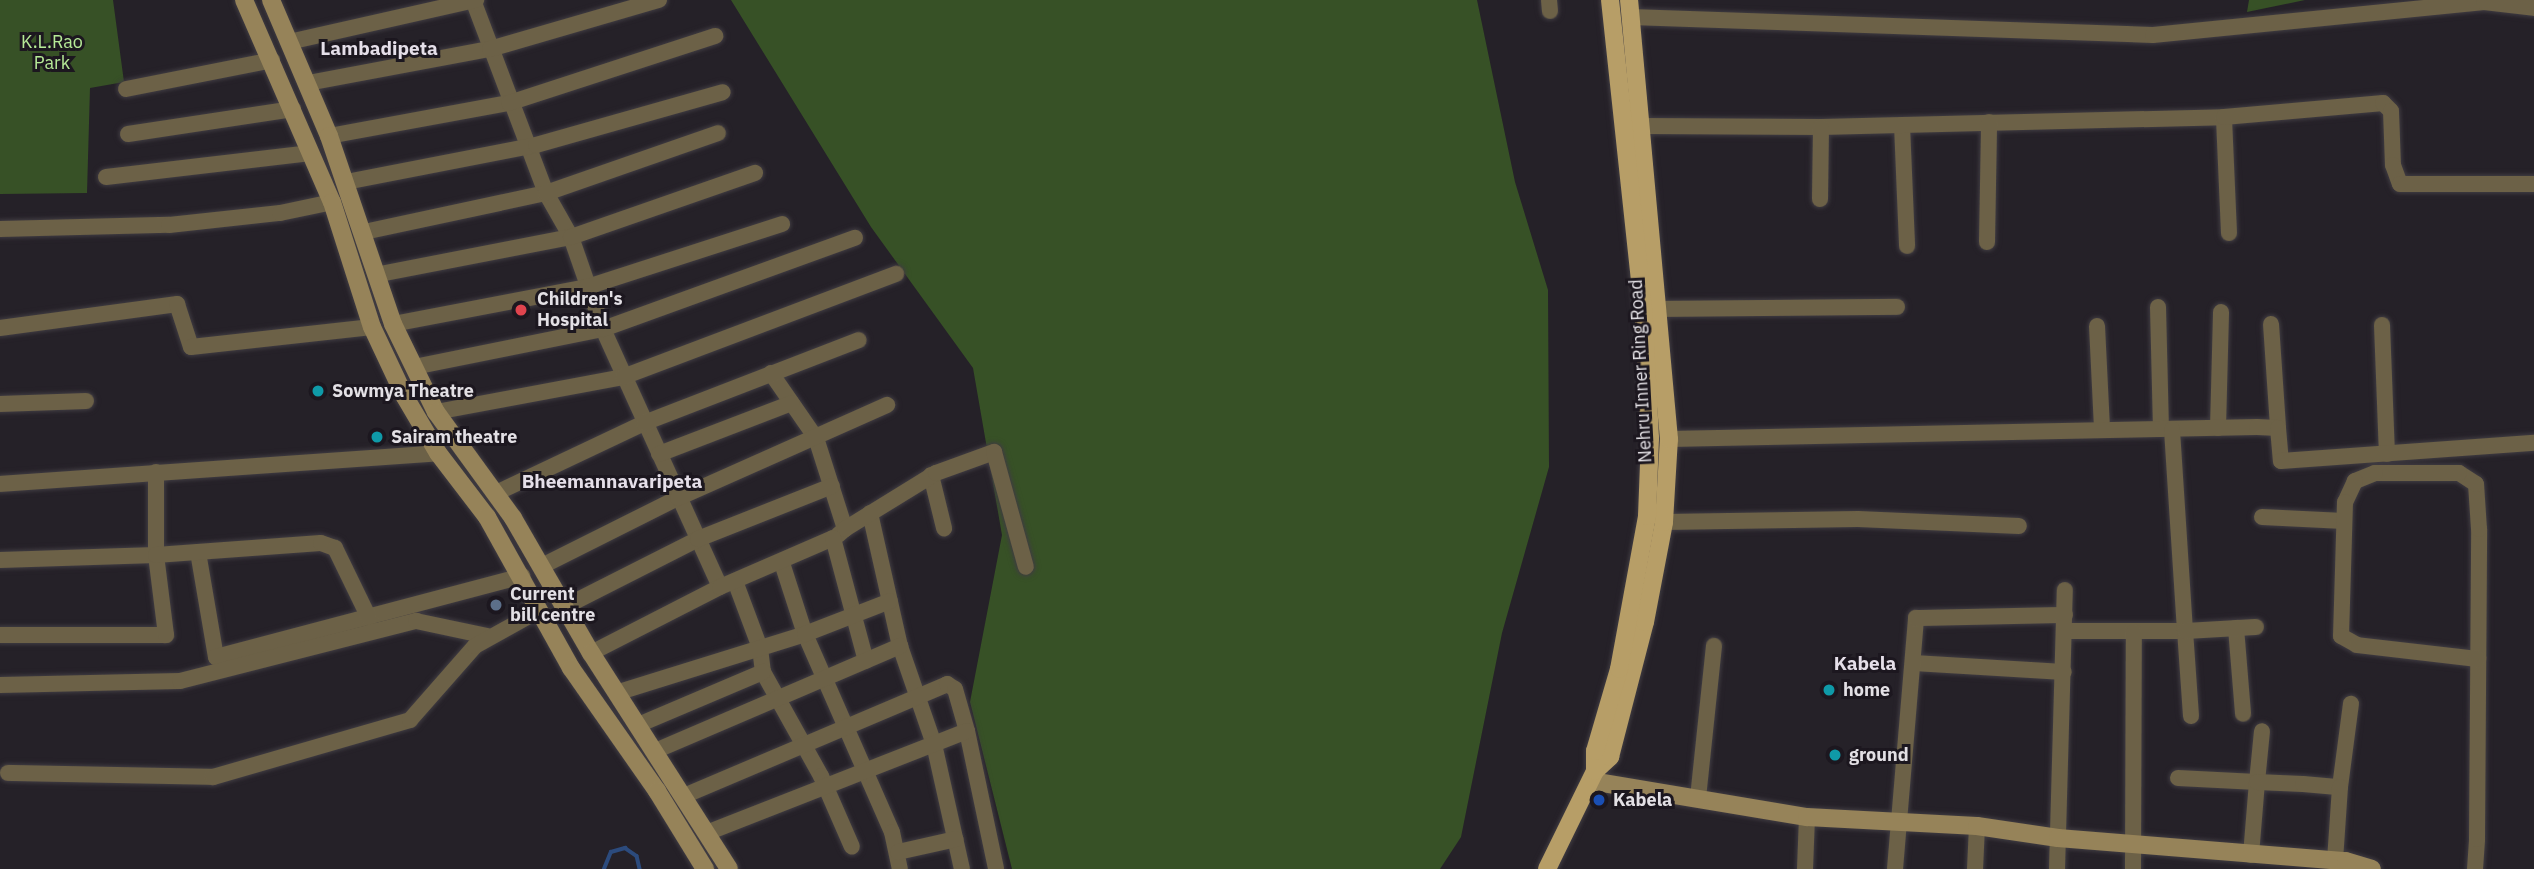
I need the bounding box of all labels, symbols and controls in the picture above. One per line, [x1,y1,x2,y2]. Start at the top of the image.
park label: K.L.Rao Park [21,32,83,74]
district label: Lambadipeta [320,38,438,60]
street label: Nehru Inner Ring Road [1625,279,1657,463]
place label: Children's Hospital [537,289,623,332]
marker: Children's Hospital [511,300,531,320]
place label: Sowmya Theatre [332,380,474,402]
marker: Sowmya Theatre [310,383,326,399]
place label: Sairam theatre [391,426,517,448]
marker: Sairam theatre [369,429,385,445]
district label: Bheemannavaripeta [522,471,702,493]
place label: Current bill centre [510,584,595,626]
marker: Current bill centre [488,597,504,613]
district label: Kabela [1834,653,1896,675]
place label: home [1843,679,1890,701]
marker: home [1821,682,1837,698]
place label: ground [1849,744,1909,766]
marker: ground [1827,747,1843,763]
place label: Kabela [1613,789,1672,811]
marker: Kabela [1591,792,1607,808]

